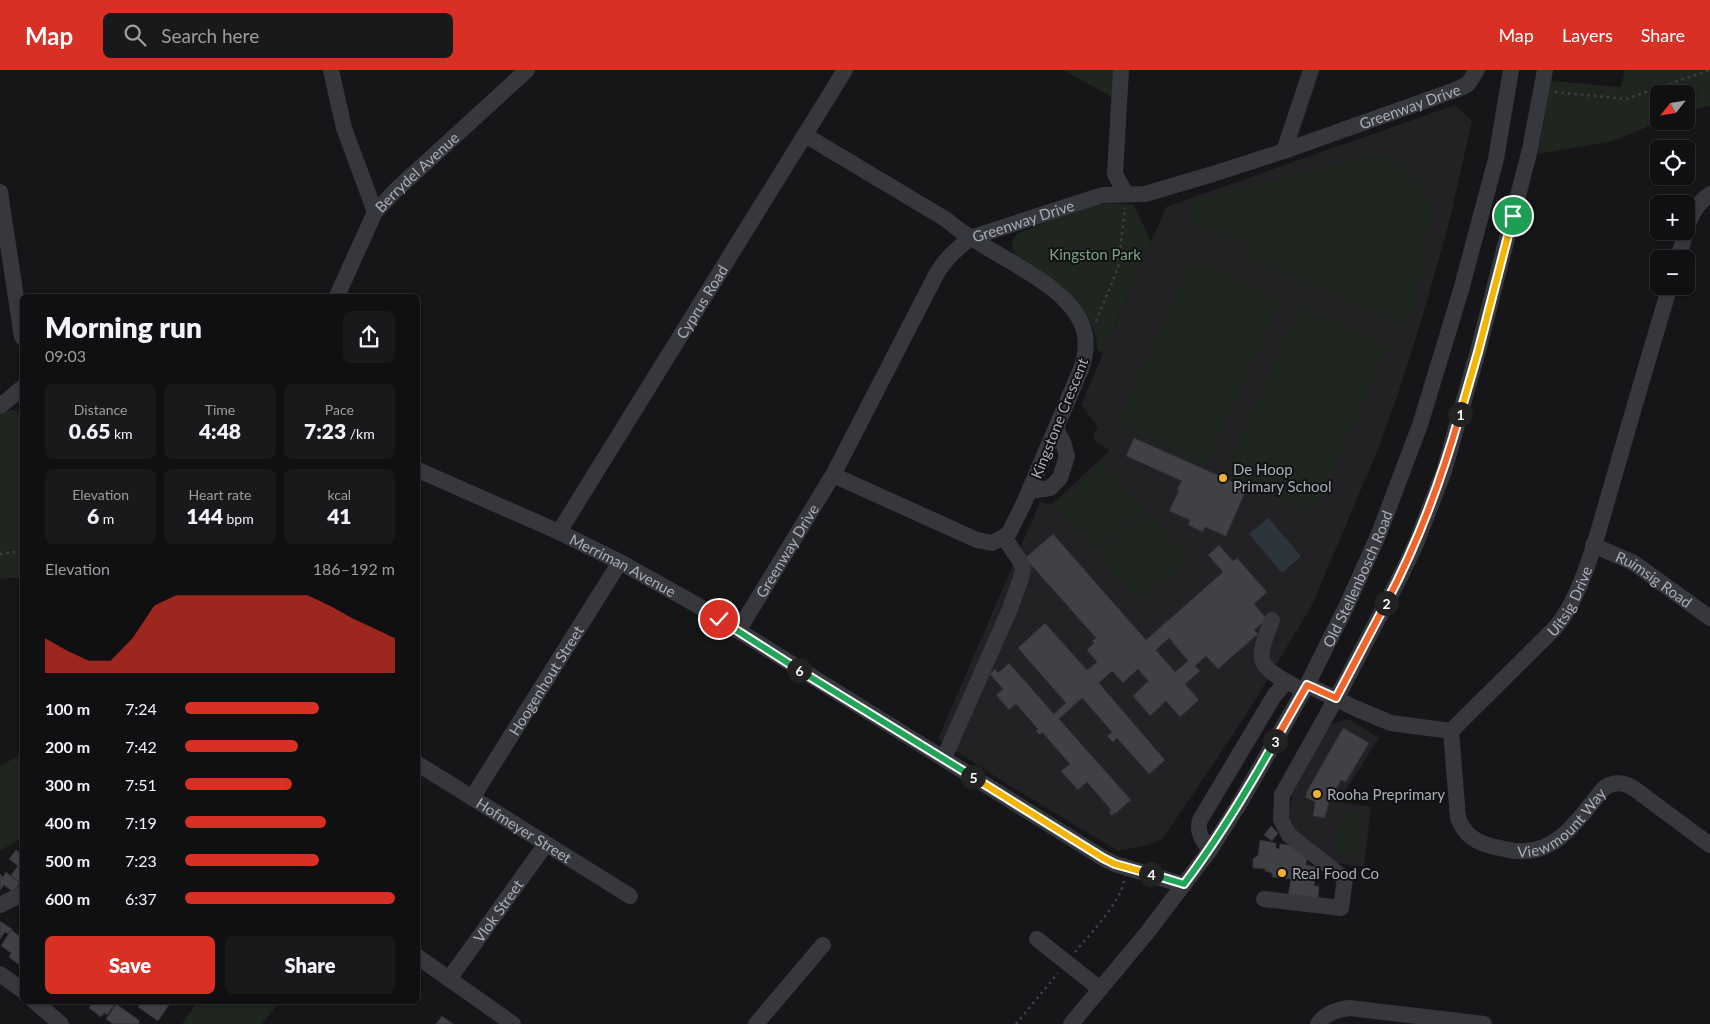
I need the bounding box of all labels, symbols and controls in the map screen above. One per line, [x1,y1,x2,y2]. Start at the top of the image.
search box [103,13,453,58]
text: Map [25,21,73,50]
icon: search [121,21,149,49]
text: Search here [161,24,259,47]
text: Map [1498,24,1534,46]
text: Layers [1562,24,1613,46]
text: Share [1641,24,1685,46]
street label: Greenway Drive [1357,80,1463,133]
north arrow [1650,85,1695,130]
map controls [1650,85,1695,295]
street label: Berrydel Avenue [371,128,462,216]
button: locate [1650,140,1695,185]
pin [1492,195,1534,237]
button: + [1650,195,1695,240]
street label: Greenway Drive [970,196,1076,246]
icon: arrive [1499,202,1527,230]
park label: Kingston Park [1049,245,1141,263]
button: − [1650,250,1695,295]
street label: Cyprus Road [672,261,731,342]
text: Morning run [45,310,202,344]
button: share [343,311,395,363]
text: 09:03 [45,346,86,365]
street label: Kingstone Crescent [1027,355,1092,481]
text: Distance [74,401,128,418]
text: Time [205,401,235,418]
text: Pace [325,401,354,418]
pin: 1 [1448,402,1472,426]
text: 1 [1456,406,1465,423]
text: 0.65 [69,418,110,443]
text: 4:48 [199,418,241,443]
text: 7:23 [304,418,346,443]
text: km [110,425,133,442]
text: /km [346,425,375,442]
place label: De Hoop Primary School [1233,460,1332,495]
marker: De Hoop Primary School [1217,472,1229,484]
text: Elevation [72,486,129,503]
text: Heart rate [189,486,251,503]
text: kcal [327,486,351,503]
street label: Greenway Drive [752,501,822,601]
text: 6 [87,503,99,528]
text: 144 [186,503,223,528]
text: 41 [327,503,352,528]
street label: Old Stellenbosch Road [1318,508,1396,650]
text: m [99,510,114,527]
text: bpm [223,510,254,527]
street label: Merriman Avenue [567,530,679,600]
street label: Ruimsig Road [1613,547,1696,611]
text: Elevation [45,559,110,578]
text: 186–192 m [313,559,395,578]
street label: Uitsig Drive [1543,563,1595,640]
pin: 2 [1374,590,1398,616]
text: 2 [1382,595,1391,612]
pin [698,598,740,640]
icon: check [705,605,733,633]
street label: Hoogenhout Street [505,621,587,739]
pin: 6 [786,658,812,682]
text: 6 [795,662,804,679]
text: 100 m [45,699,90,718]
text: 7:24 [125,699,157,718]
pin: 3 [1262,728,1288,754]
text: 3 [1271,733,1280,750]
text: 200 m [45,737,90,756]
text: 7:42 [125,737,157,756]
pin: 5 [960,764,986,790]
text: 5 [969,769,978,786]
text: 300 m [45,775,90,794]
text: 7:51 [125,775,157,794]
street label: Viewmount Way [1517,784,1609,860]
place label: Rooha Preprimary [1327,785,1445,803]
marker: Rooha Preprimary [1311,788,1323,800]
street label: Hofmeyer Street [473,794,576,867]
text: 400 m [45,813,90,832]
text: 7:19 [125,813,157,832]
text: 500 m [45,851,90,870]
text: 7:23 [125,851,157,870]
pin: 4 [1138,862,1164,886]
place label: Real Food Co [1292,864,1379,882]
text: 4 [1147,866,1156,883]
marker: Real Food Co [1276,867,1288,879]
street label: Vlok Street [469,875,527,946]
text: 600 m [45,889,90,908]
text: 6:37 [125,889,157,908]
button: Save [45,936,215,994]
button: Share [225,936,395,994]

